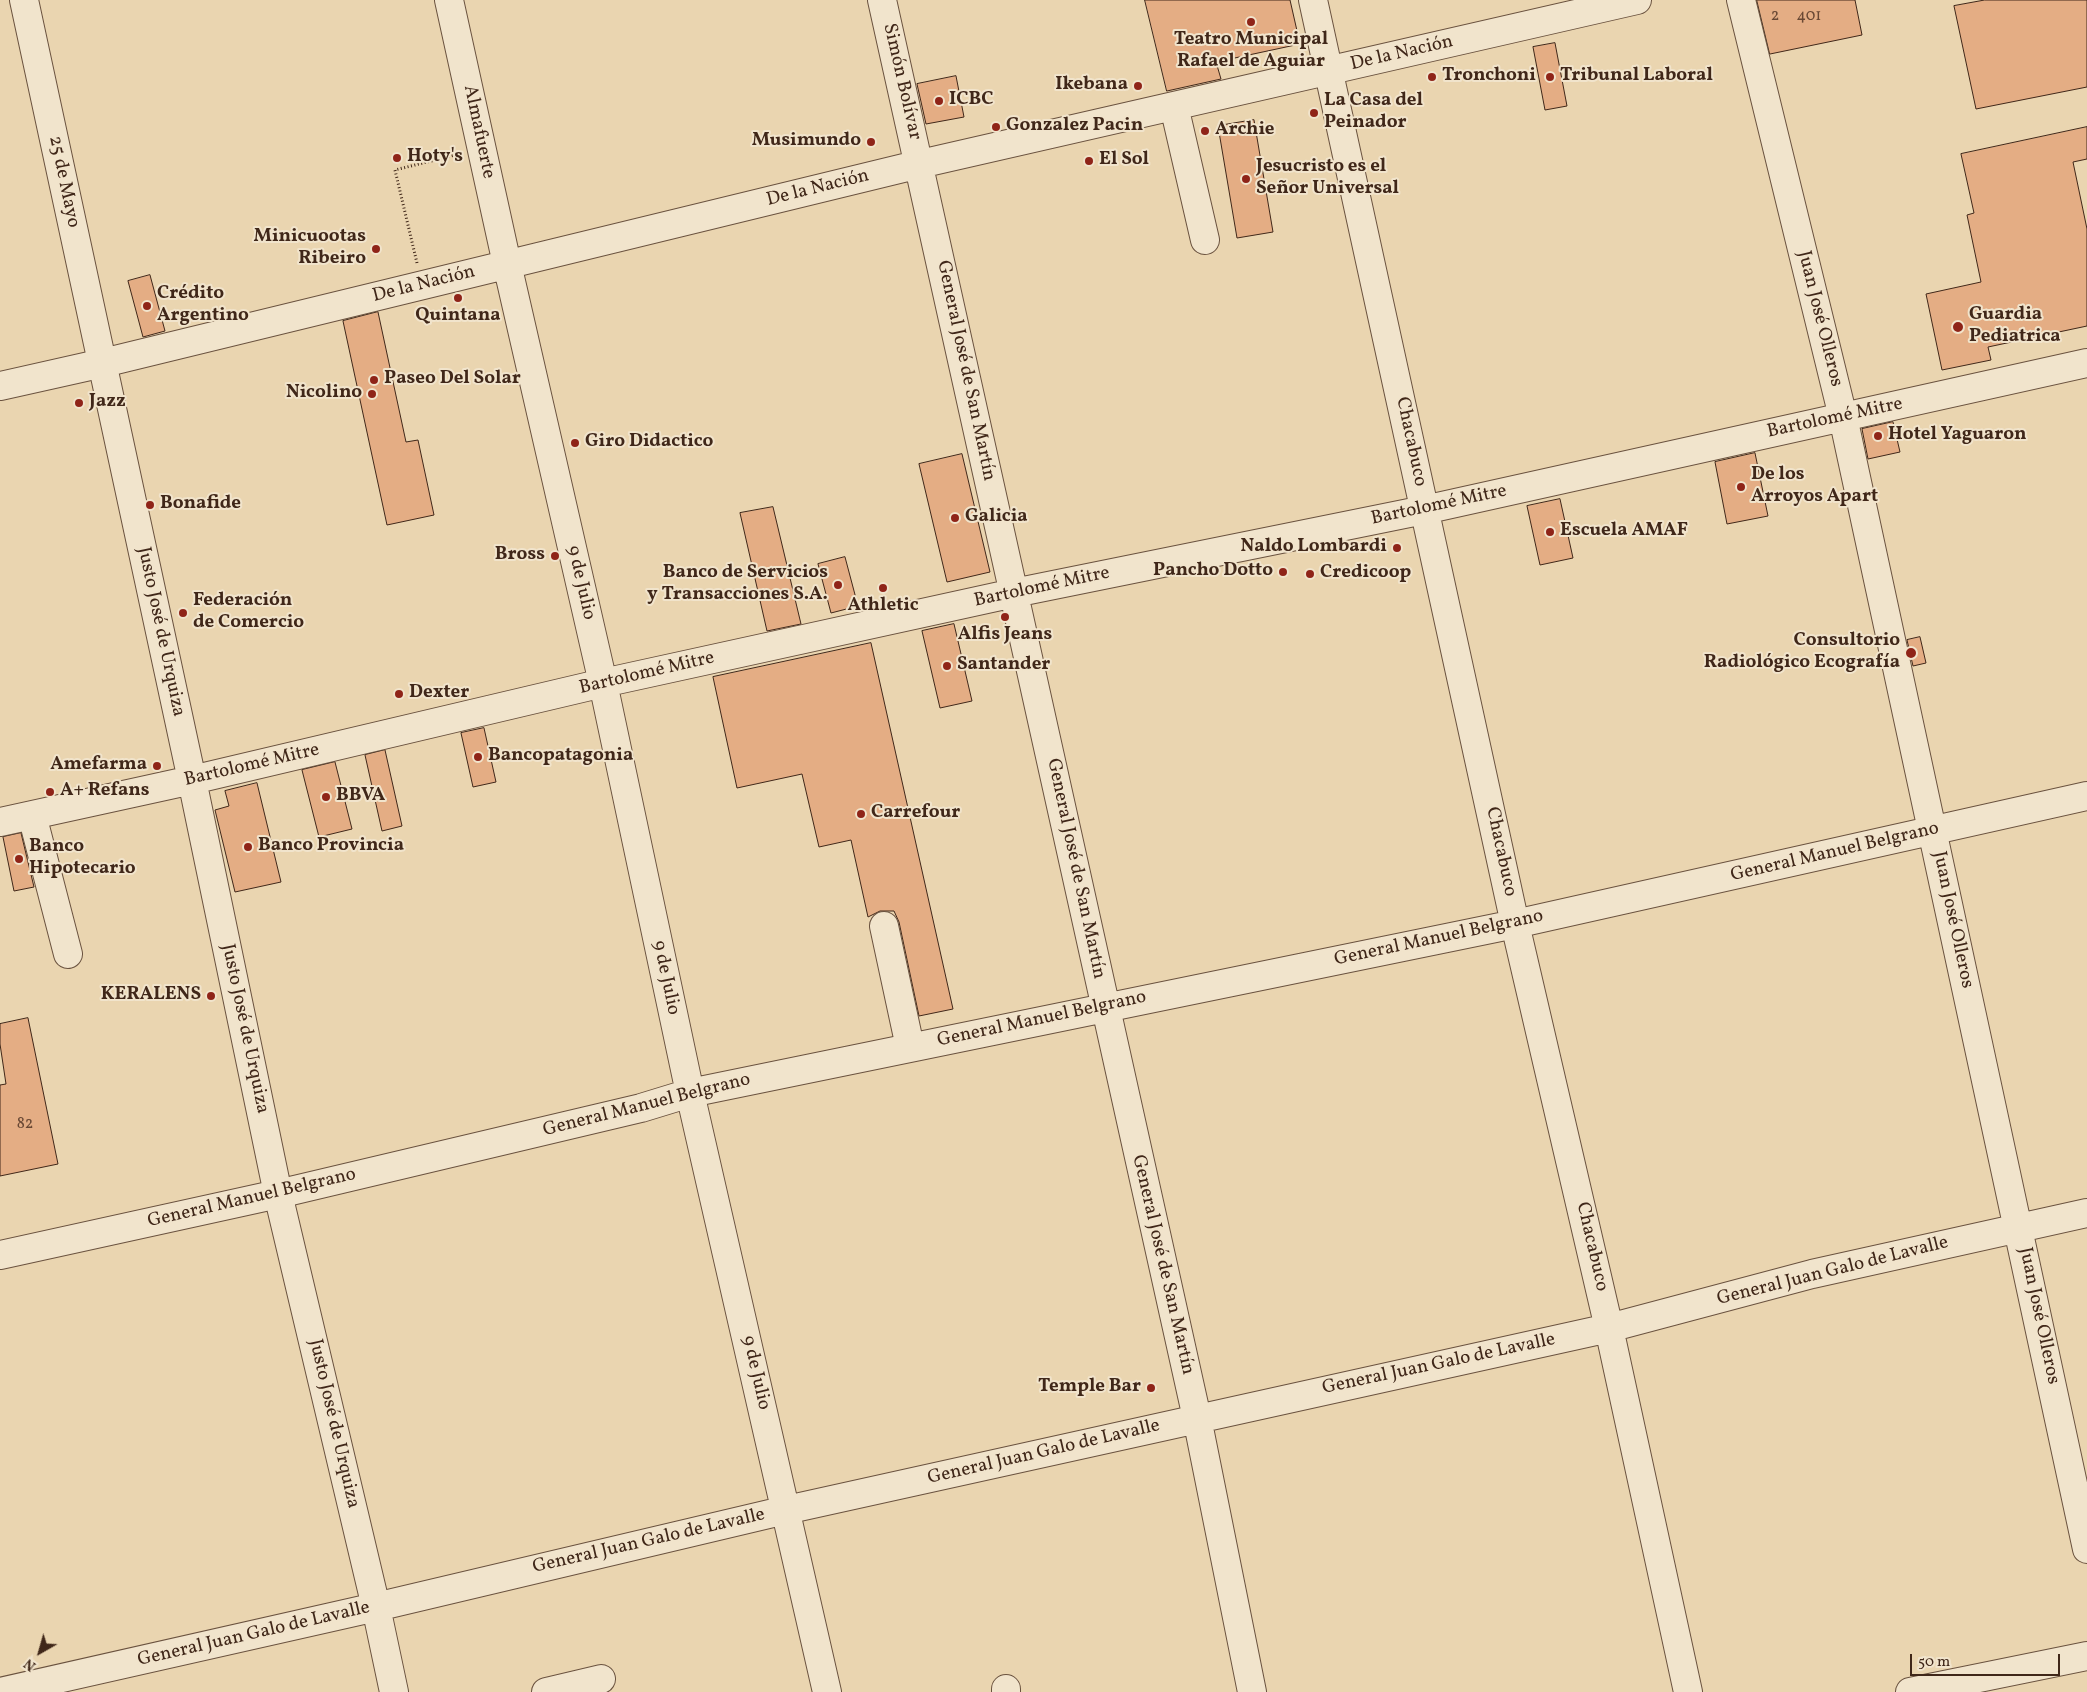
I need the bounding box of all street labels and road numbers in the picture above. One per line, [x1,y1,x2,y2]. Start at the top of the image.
street label: Simón Bolívar [877,22,925,142]
street label: De la Nación [1348,31,1456,77]
street label: Almafuerte [457,83,499,181]
street label: 25 de Mayo [42,134,84,230]
street label: De la Nación [764,165,872,213]
street label: Juan José Olleros [1791,249,1847,389]
street label: General José de San Martín [930,259,1000,483]
street label: De la Nación [370,261,478,309]
street label: Bartolomé Mitre [1765,393,1905,445]
street label: Chacabuco [1389,395,1431,489]
street label: Bartolomé Mitre [1369,480,1509,532]
street label: 9 de Julio [560,544,600,622]
street label: Justo José de Urquiza [131,545,189,719]
street label: Bartolomé Mitre [972,562,1112,614]
street label: Bartolomé Mitre [577,647,717,701]
street label: Bartolomé Mitre [182,739,322,793]
street label: General José de San Martín [1040,757,1110,981]
street label: Chacabuco [1479,805,1521,899]
street label: General Manuel Belgrano [1729,818,1941,888]
street label: Juan José Olleros [1926,849,1978,991]
street label: General Manuel Belgrano [1332,906,1546,972]
street label: 9 de Julio [646,939,684,1017]
street label: Justo José de Urquiza [215,942,273,1116]
street label: General Manuel Belgrano [935,987,1149,1053]
street label: General Manuel Belgrano [541,1069,753,1143]
street label: General José de San Martín [1126,1153,1198,1377]
street label: General Manuel Belgrano [146,1164,358,1234]
street label: Chacabuco [1570,1200,1612,1294]
street label: General Juan Galo de Lavalle [1715,1232,1951,1312]
street label: Juan José Olleros [2012,1245,2064,1387]
street label: General Juan Galo de Lavalle [1320,1329,1558,1401]
street label: 9 de Julio [735,1334,775,1412]
street label: Justo José de Urquiza [302,1337,364,1511]
street label: General Juan Galo de Lavalle [926,1415,1162,1491]
street label: General Juan Galo de Lavalle [531,1504,767,1580]
street label: General Juan Galo de Lavalle [136,1597,372,1673]

